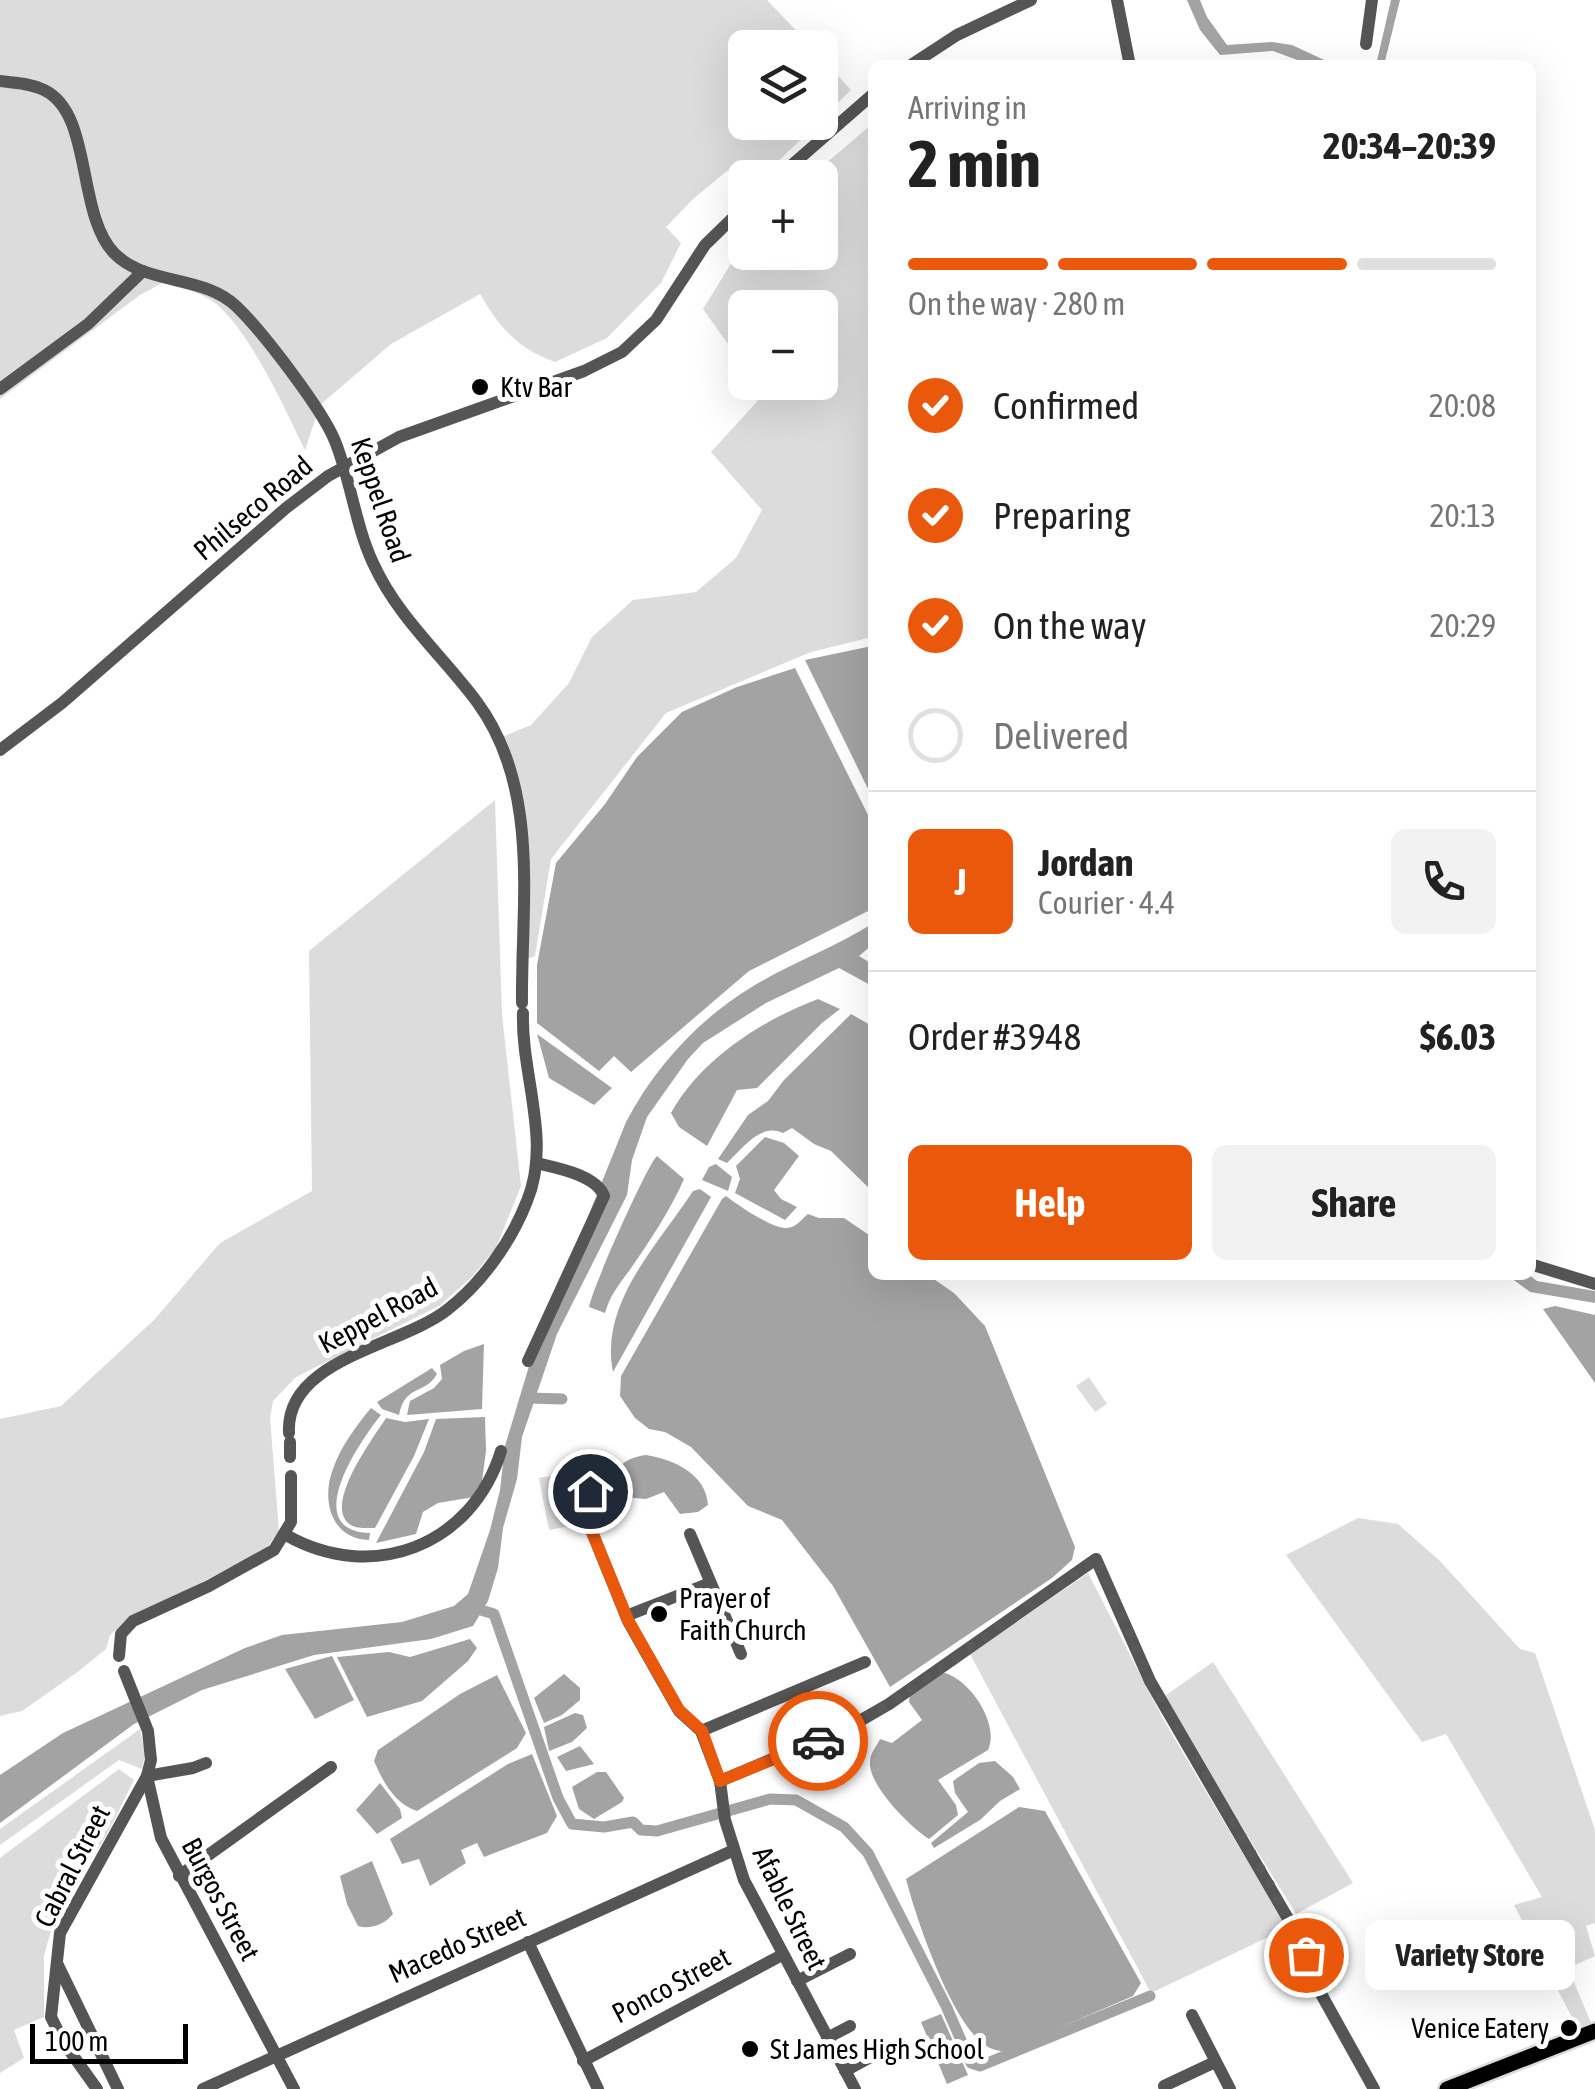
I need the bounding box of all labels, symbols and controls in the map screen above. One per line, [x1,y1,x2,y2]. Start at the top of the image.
map controls [728,30,838,400]
button: layers [728,30,838,140]
text: Arriving in [908,89,1027,126]
text: 20:34–20:39 [1323,124,1496,167]
text: 2 min [908,126,1041,201]
button: + [728,160,838,270]
text: On the way · 280 m [908,285,1125,322]
button: − [728,290,838,400]
place label: Ktv Bar [500,371,572,403]
marker: Ktv Bar [469,376,491,398]
icon: check [908,378,963,433]
text: Confirmed [993,384,1139,427]
text: 20:08 [1429,387,1496,424]
street label: Keppel Road [345,433,417,567]
street label: Philseco Road [187,449,319,567]
icon: check [908,488,963,543]
text: Preparing [993,494,1131,537]
text: 20:13 [1430,497,1496,534]
icon: check [908,598,963,653]
text: On the way [993,604,1146,647]
text: 20:29 [1430,607,1496,644]
text: Delivered [993,714,1129,757]
button: phone [1391,829,1496,934]
text: Jordan [1038,841,1133,884]
text: J [954,860,967,903]
text: Courier · 4.4 [1038,884,1175,921]
text: Order #3948 [908,1015,1081,1058]
text: $6.03 [1420,1015,1496,1058]
button: Help [908,1145,1192,1260]
button: Share [1212,1145,1496,1260]
street label: Keppel Road [313,1270,443,1360]
pin [548,1449,633,1534]
icon: home [563,1464,618,1519]
place label: Prayer of Faith Church [679,1582,807,1646]
marker: Prayer of Faith Church [648,1603,670,1625]
courier [768,1691,868,1791]
icon: car [791,1714,846,1769]
street label: Cabral Street [28,1800,116,1932]
street label: Burgos Street [175,1832,267,1966]
street label: Afable Street [746,1841,834,1975]
street label: Macedo Street [384,1901,530,1989]
pin [1264,1913,1349,1998]
callout: Variety Store [1366,1920,1576,1990]
icon: bag [1279,1928,1334,1983]
text: Variety Store [1395,1936,1545,1973]
street label: Ponco Street [607,1941,735,2029]
place label: Venice Eatery [1411,2012,1549,2044]
marker: Venice Eatery [1558,2017,1580,2039]
scale bar [30,2019,188,2064]
text: 100 m [45,2025,108,2057]
place label: St James High School [770,2033,984,2065]
marker: St James High School [739,2038,761,2060]

